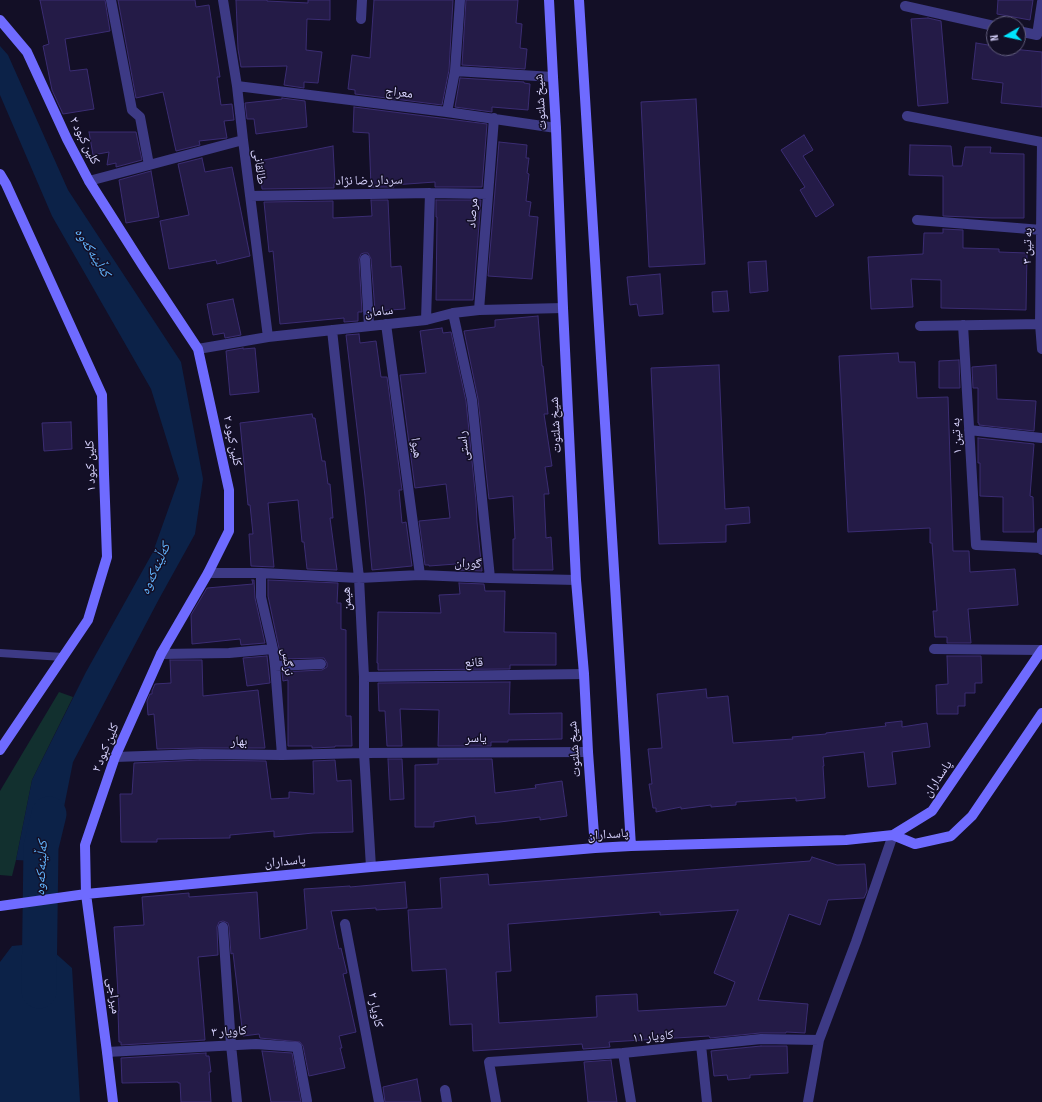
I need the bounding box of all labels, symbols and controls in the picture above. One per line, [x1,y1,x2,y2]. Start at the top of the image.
north arrow [986,16,1026,56]
text: N [988,34,1002,42]
street label: شیخ شلتوت [531,73,551,131]
street label: معراج [384,84,414,102]
street label: کلین کبود ۲ [65,115,103,167]
street label: طالقانی [249,148,269,186]
street label: سردار رضا نژاد [335,173,403,189]
street label: مرصاد [464,197,482,229]
water label: کەڵینەکەوە [70,225,114,281]
street label: به تین ۳ [1020,228,1036,264]
street label: سامان [364,303,394,321]
street label: شیخ شلتوت [547,396,565,454]
street label: کلین کبود ۲ [219,414,245,468]
street label: به تین ۱ [948,418,966,454]
street label: راستی [455,430,473,462]
street label: هیوا [407,437,425,459]
street label: کلین کبود ۱ [82,440,100,492]
water label: کەڵینەکەوە [137,540,175,598]
street label: گوران [454,555,482,573]
street label: هیمن [339,586,355,612]
street label: نرگس [278,647,296,677]
street label: قانع [465,655,483,671]
street label: شیخ شلتوت [565,720,585,778]
street label: کلین کبود ۲ [89,721,123,775]
street label: یاسر [465,731,487,747]
street label: بهار [231,734,247,750]
street label: پاسداران [920,758,956,800]
street label: پاسداران [587,826,629,844]
water label: کەڵینەکەوە [32,840,52,896]
street label: پاسداران [264,852,306,872]
street label: میراجی [103,977,123,1015]
street label: کاویار ۲ [364,991,386,1029]
street label: کاویار ۳ [211,1023,247,1041]
street label: کاویار ۱۱ [632,1027,674,1047]

